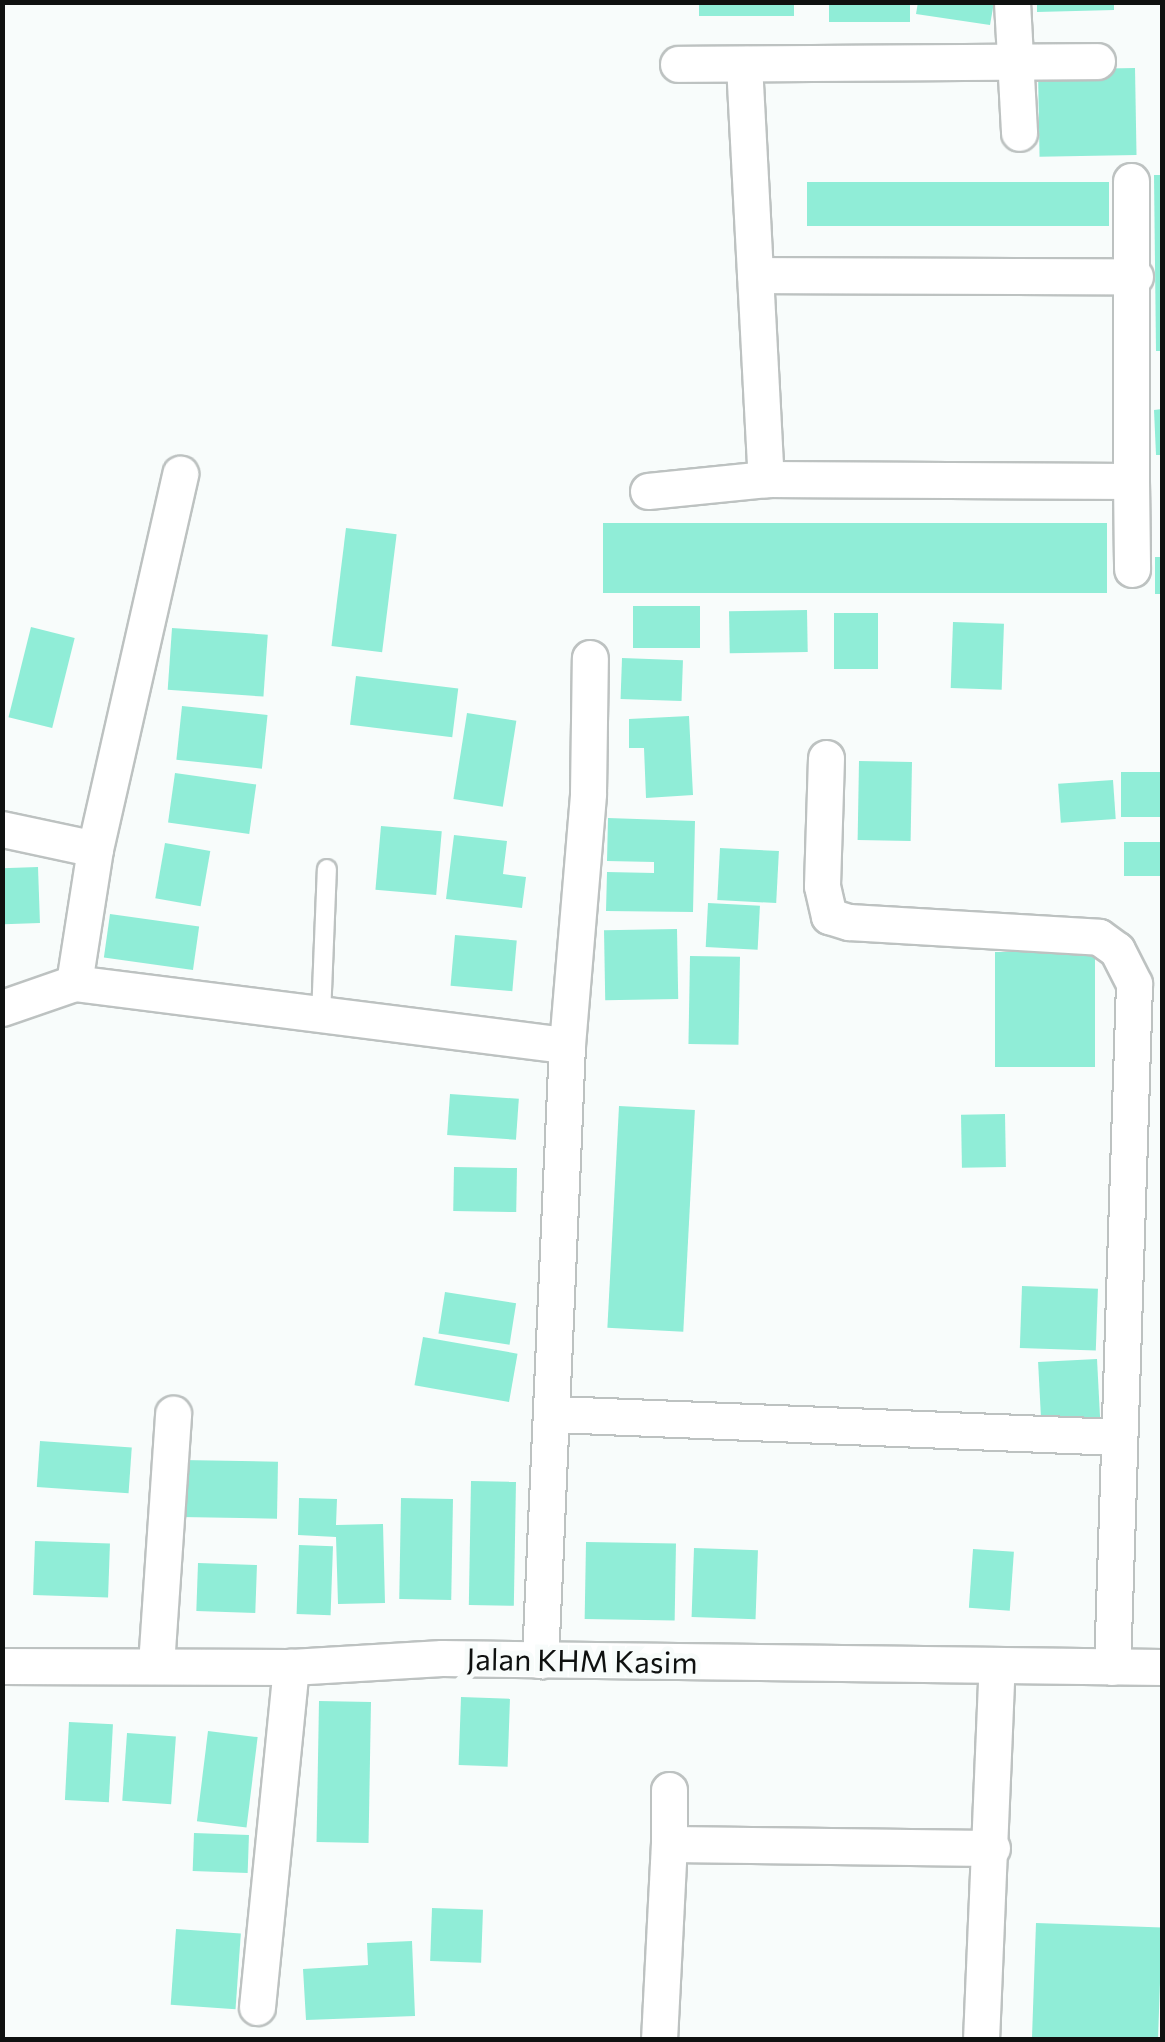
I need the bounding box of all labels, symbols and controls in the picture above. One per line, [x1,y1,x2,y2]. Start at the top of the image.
street label: Jalan KHM Kasim [466,1640,698,1680]

